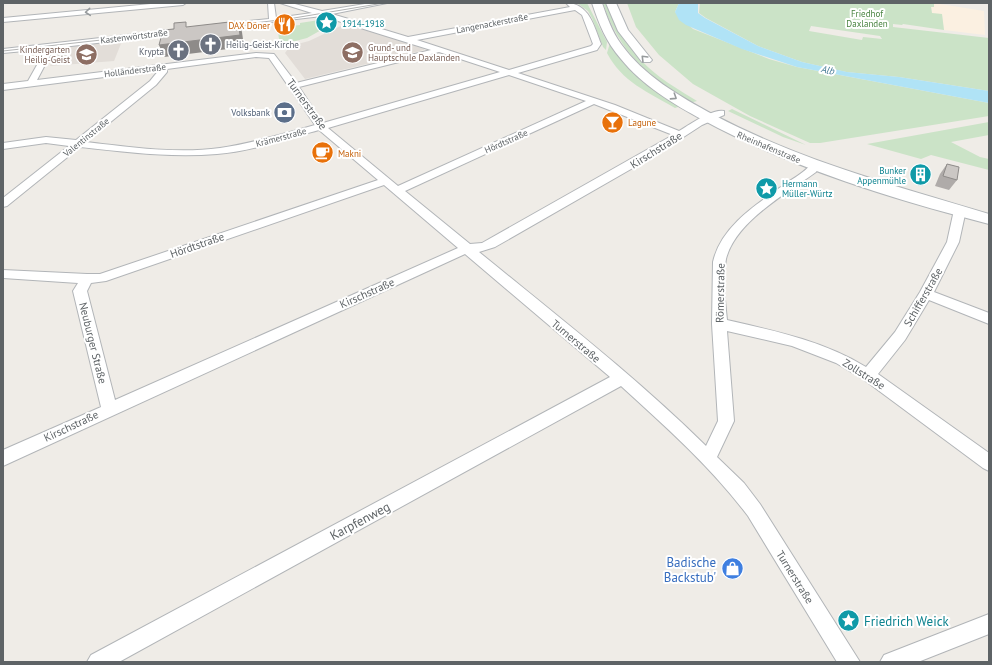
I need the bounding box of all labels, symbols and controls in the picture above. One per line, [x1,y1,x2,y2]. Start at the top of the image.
one-way arrow [85,7,91,16]
park label: Friedhof Daxlanden [846,8,888,29]
place icon: 1914-1918 [314,10,340,36]
street label: Langenackerstraße [455,11,529,35]
restaurant icon: DAX Döner [272,12,298,38]
place label: 1914-1918 [342,18,385,29]
place label: DAX Döner [228,20,270,31]
street label: Kastenwörtstraße [100,26,169,46]
church icon: Heilig-Geist-Kirche [198,31,224,57]
church icon: Krypta [166,38,192,64]
place label: Heilig-Geist-Kirche [226,39,299,50]
school or university icon: Grund- und Hauptschule Daxlanden [339,39,365,65]
school or university icon: Kindergarten Heilig-Geist [73,41,99,67]
place label: Grund- und Hauptschule Daxlanden [368,42,460,63]
place label: Kindergarten Heilig-Geist [20,44,70,65]
place label: Krypta [139,46,164,57]
one-way arrow [641,55,649,63]
street label: Holländerstraße [103,61,167,79]
water label: Alb [819,62,836,78]
street label: Turnerstraße [284,76,330,133]
one-way arrow [669,92,676,99]
bank icon: Volksbank [272,99,298,125]
place label: Volksbank [230,107,271,118]
bar icon: Lagune [600,109,626,135]
street label: Valentinstraße [60,115,112,159]
place label: Lagune [628,117,657,128]
street label: Krämerstraße [254,125,308,149]
street label: Hördtstraße [483,126,530,155]
street label: Kirschstraße [627,128,685,171]
street label: Rheinhafenstraße [736,129,803,166]
cafe icon: Makni [309,140,335,166]
place label: Makni [338,148,361,159]
building icon: Bunker Appenmühle [908,162,934,188]
place label: Bunker Appenmühle [857,165,906,186]
place icon: Hermann Müller-Würtz [754,175,780,201]
place label: Hermann Müller-Würtz [782,178,833,199]
street label: Hördtstraße [168,229,226,261]
street label: Römerstraße [712,263,728,323]
street label: Schifferstraße [901,265,946,329]
street label: Kirschstraße [337,275,397,311]
street label: Neuburger Straße [76,301,110,386]
street label: Turnerstraße [549,316,604,366]
street label: Zollstraße [840,355,888,393]
street label: Kirschstraße [41,407,101,445]
street label: Karpfenweg [327,498,393,544]
street label: Turnerstraße [773,548,817,606]
place label: Badische Backstub' [664,554,716,586]
shop icon: Badische Backstub' [719,556,745,582]
place icon: Friedrich Weick [836,608,862,634]
place label: Friedrich Weick [864,613,949,630]

